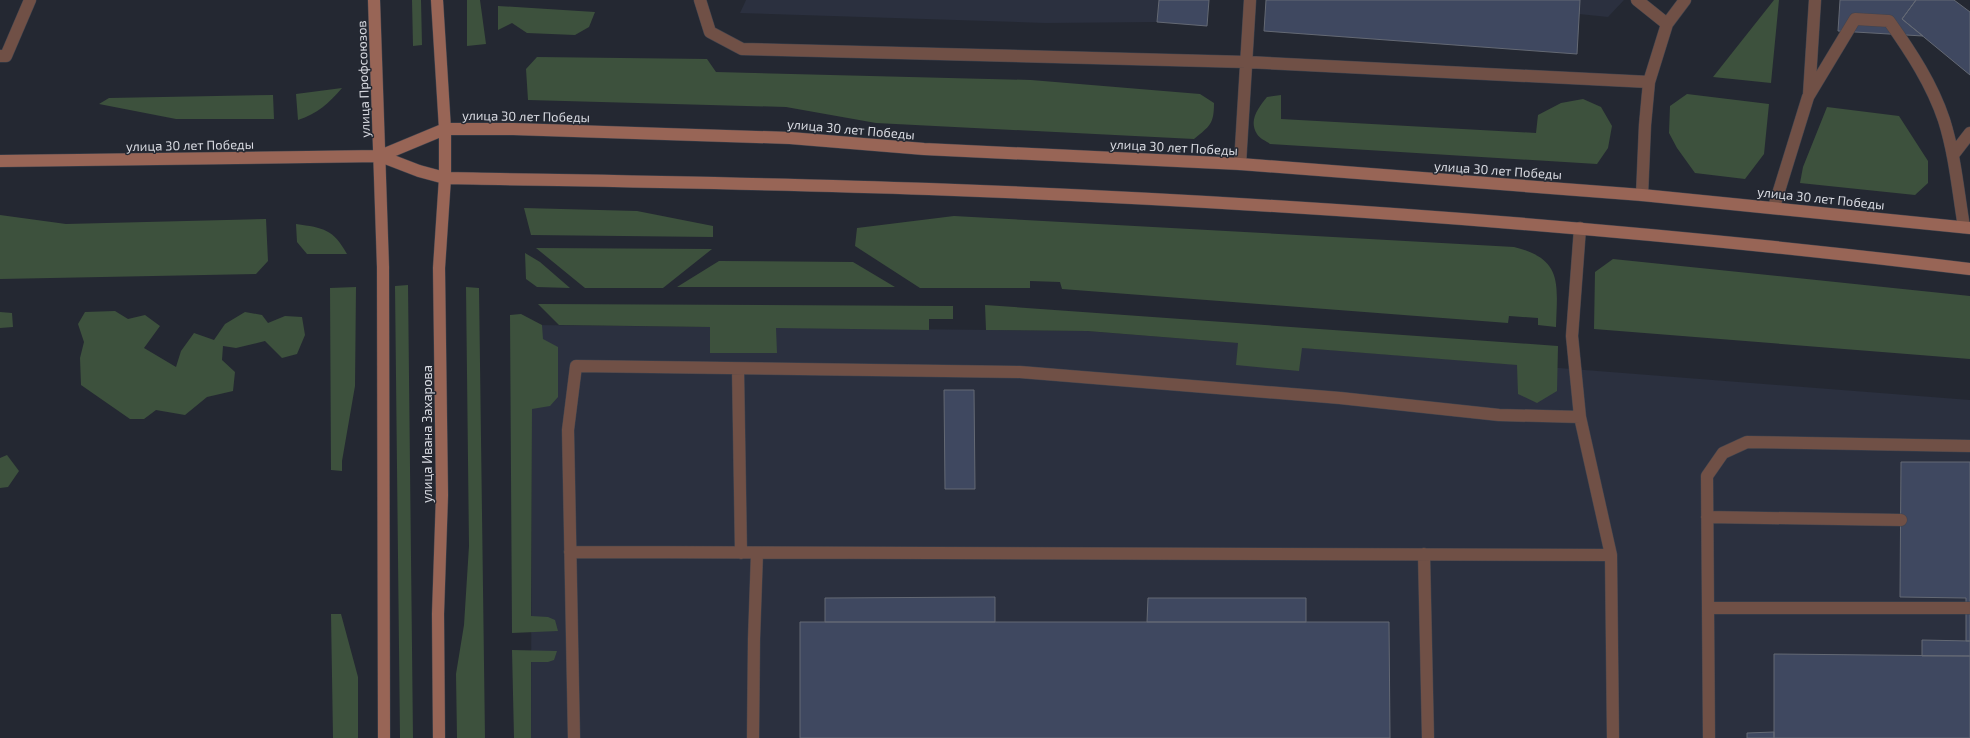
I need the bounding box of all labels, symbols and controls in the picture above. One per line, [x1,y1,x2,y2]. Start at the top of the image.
street label: улица Профсоюзов [353,20,373,138]
street label: улица 30 лет Победы [462,107,590,125]
street label: улица 30 лет Победы [787,115,915,143]
street label: улица 30 лет Победы [126,136,254,154]
street label: улица 30 лет Победы [1110,136,1238,158]
street label: улица 30 лет Победы [1434,158,1562,182]
street label: улица 30 лет Победы [1757,183,1885,213]
street label: улица Ивана Захарова [419,365,435,503]

